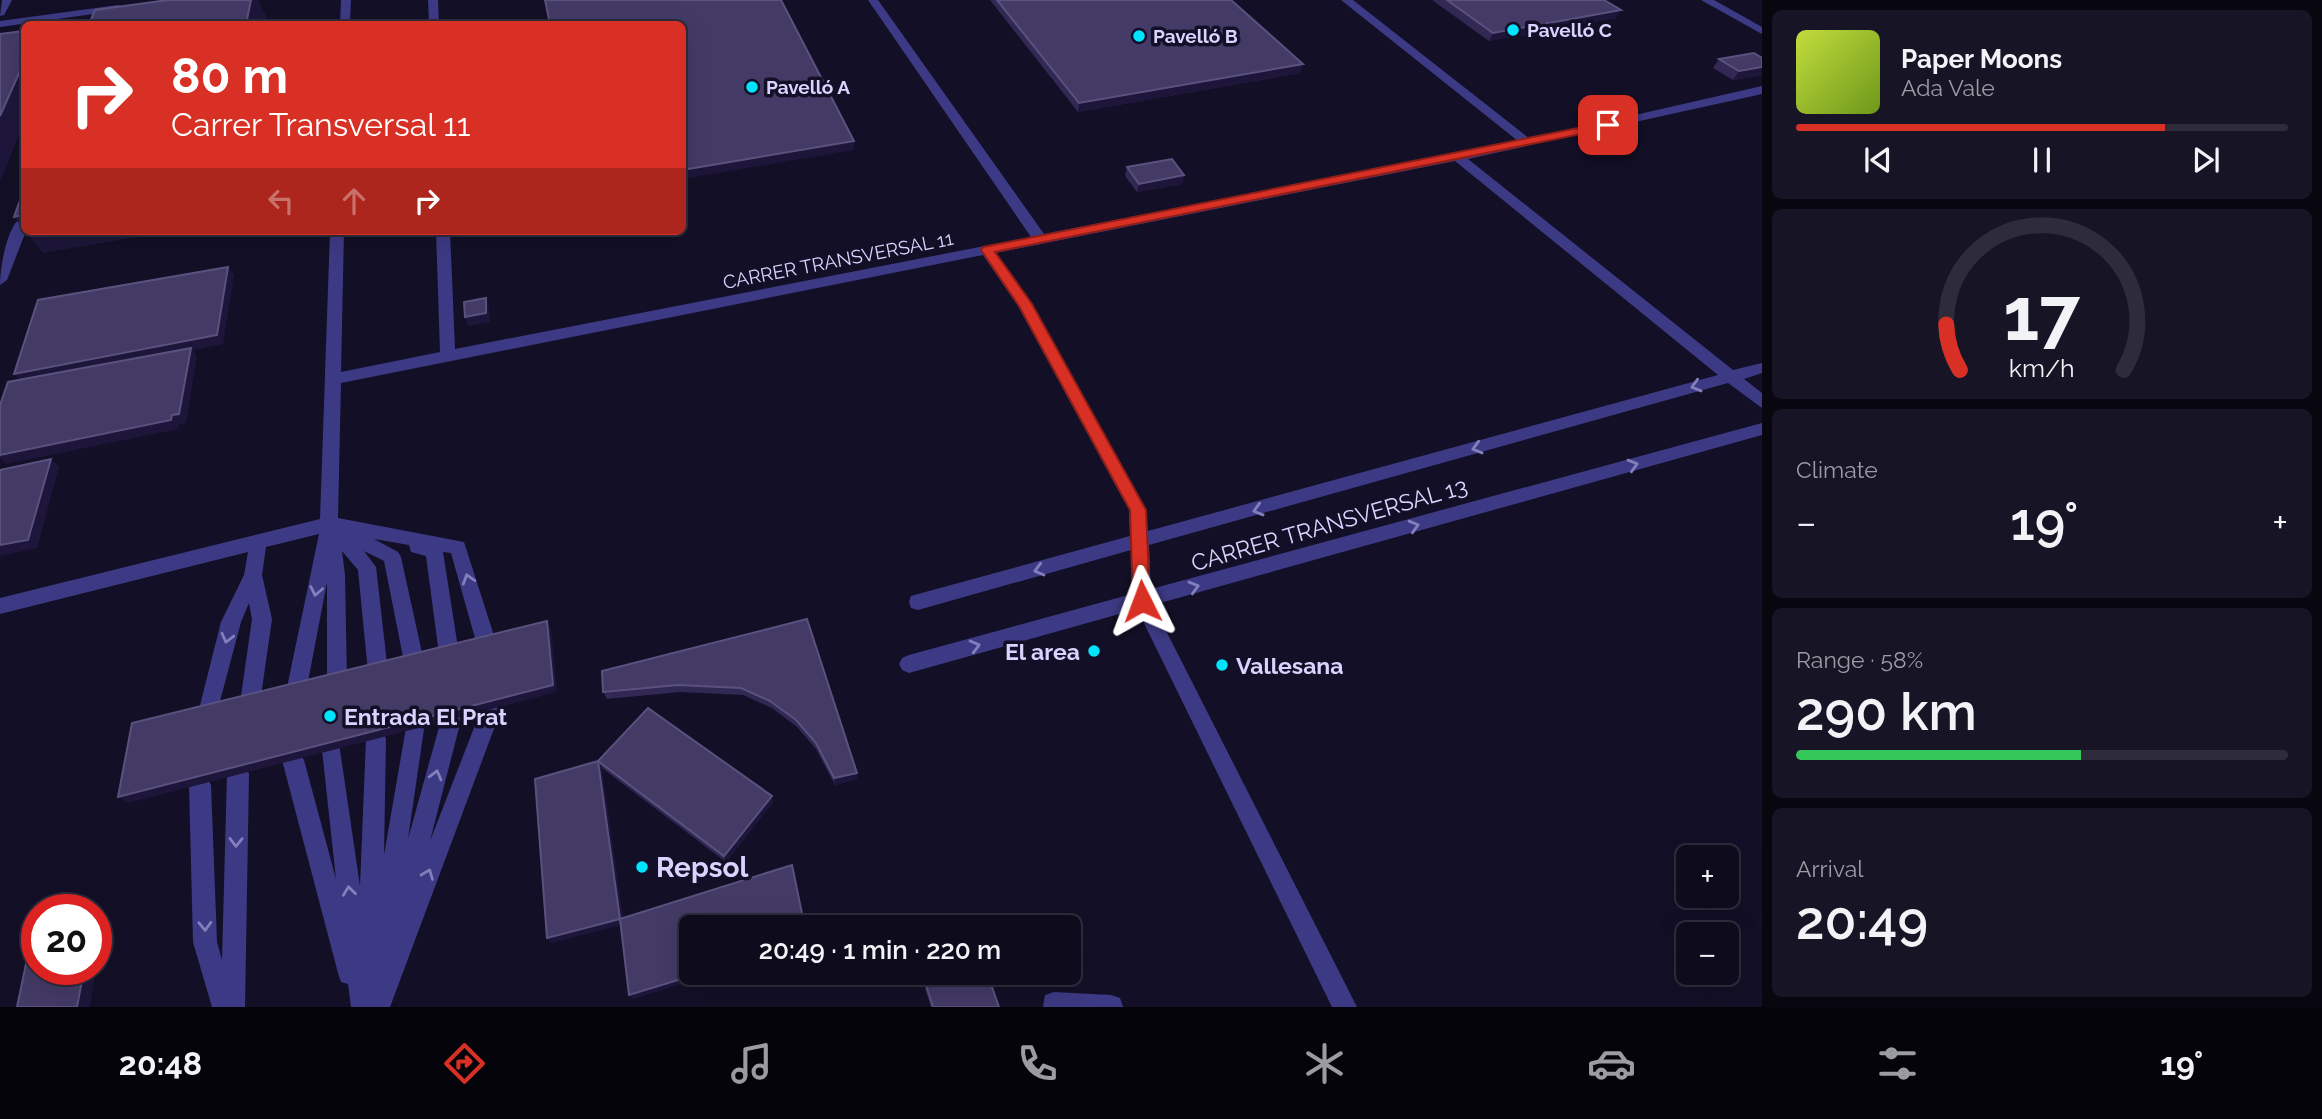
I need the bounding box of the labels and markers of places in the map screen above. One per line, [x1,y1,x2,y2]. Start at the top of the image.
place label: Pavelló C [1527,19,1612,41]
marker: Pavelló C [1505,22,1521,38]
place label: Pavelló B [1153,25,1238,47]
marker: Pavelló B [1131,28,1147,44]
place label: Pavelló A [766,76,850,98]
marker: Pavelló A [744,79,760,95]
pin [1578,95,1638,155]
place label: El area [1005,638,1080,665]
marker: El area [1086,643,1102,659]
place label: Vallesana [1236,652,1343,679]
marker: Vallesana [1214,657,1230,673]
place label: Entrada El Prat [344,703,507,730]
marker: Entrada El Prat [322,708,338,724]
place label: Repsol [656,851,748,884]
marker: Repsol [634,859,650,875]

